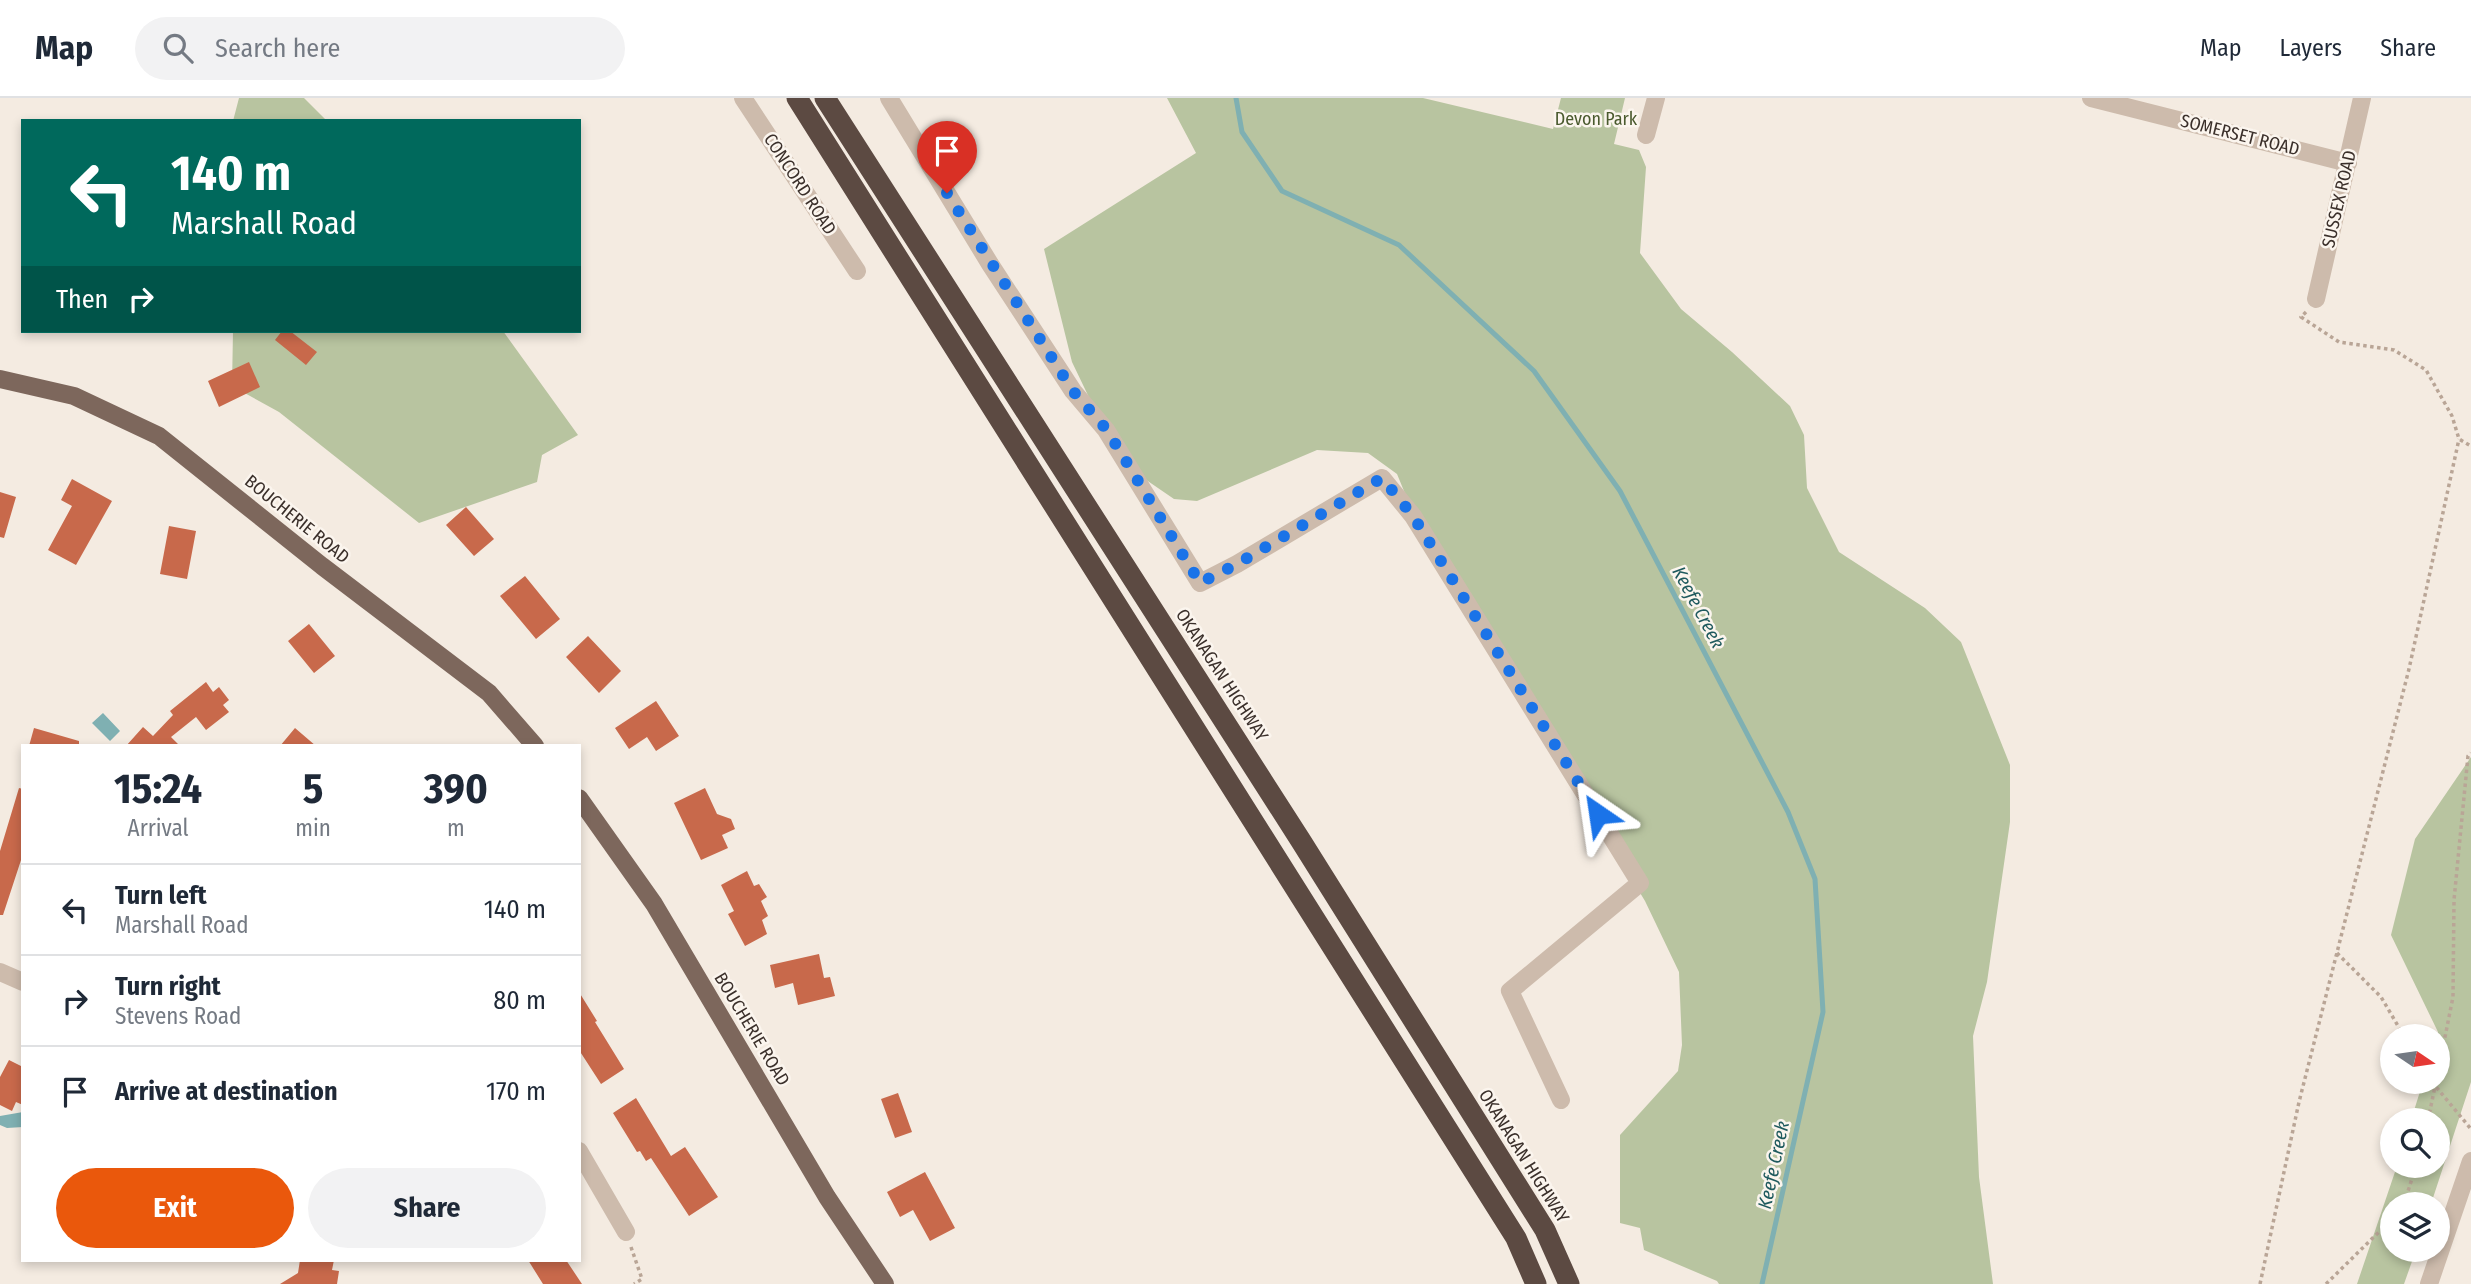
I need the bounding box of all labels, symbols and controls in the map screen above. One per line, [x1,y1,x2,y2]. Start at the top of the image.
search box [135,17,625,80]
text: Map [35,28,93,68]
icon: search [159,29,197,67]
text: Search here [215,33,340,64]
text: Map [2200,34,2242,62]
text: Layers [2280,34,2342,62]
text: Share [2380,34,2436,62]
park label: Devon Park [1555,108,1638,130]
street label: SOMERSET ROAD [2178,110,2302,160]
pin [917,121,977,193]
street label: CONCORD ROAD [759,129,841,239]
icon: arrive [928,132,966,170]
text: 140 m [171,144,291,203]
icon: left [56,147,147,238]
street label: SUSSEX ROAD [2317,148,2361,250]
text: Marshall Road [171,204,357,242]
icon: right [122,280,160,318]
text: Then [56,284,108,315]
street label: BOUCHERIE ROAD [240,470,354,568]
water label: Keefe Creek [1667,562,1730,652]
street label: OKANAGAN HIGHWAY [1171,605,1273,745]
text: 15:24 [114,764,202,814]
text: 5 [303,764,323,814]
text: 390 [424,764,488,814]
position arrow [1561,777,1635,851]
text: Arrival [128,814,189,842]
text: min [295,814,331,842]
text: m [447,814,465,842]
text: Turn left [115,880,207,911]
icon: left [56,891,94,929]
text: 140 m [484,894,546,925]
text: Marshall Road [115,911,249,939]
street label: BOUCHERIE ROAD [710,968,794,1090]
text: Turn right [115,971,221,1002]
icon: right [56,982,94,1020]
text: 80 m [493,985,546,1016]
text: Stevens Road [115,1002,241,1030]
north arrow [2380,1024,2450,1094]
map controls [2380,1024,2450,1262]
icon: arrive [56,1073,94,1111]
text: Arrive at destination [115,1076,338,1107]
text: 170 m [486,1076,546,1107]
street label: OKANAGAN HIGHWAY [1474,1085,1574,1227]
button: search [2380,1108,2450,1178]
water label: Keefe Creek [1753,1119,1794,1211]
button: Exit [56,1168,294,1248]
button: Share [308,1168,546,1248]
button: layers [2380,1192,2450,1262]

